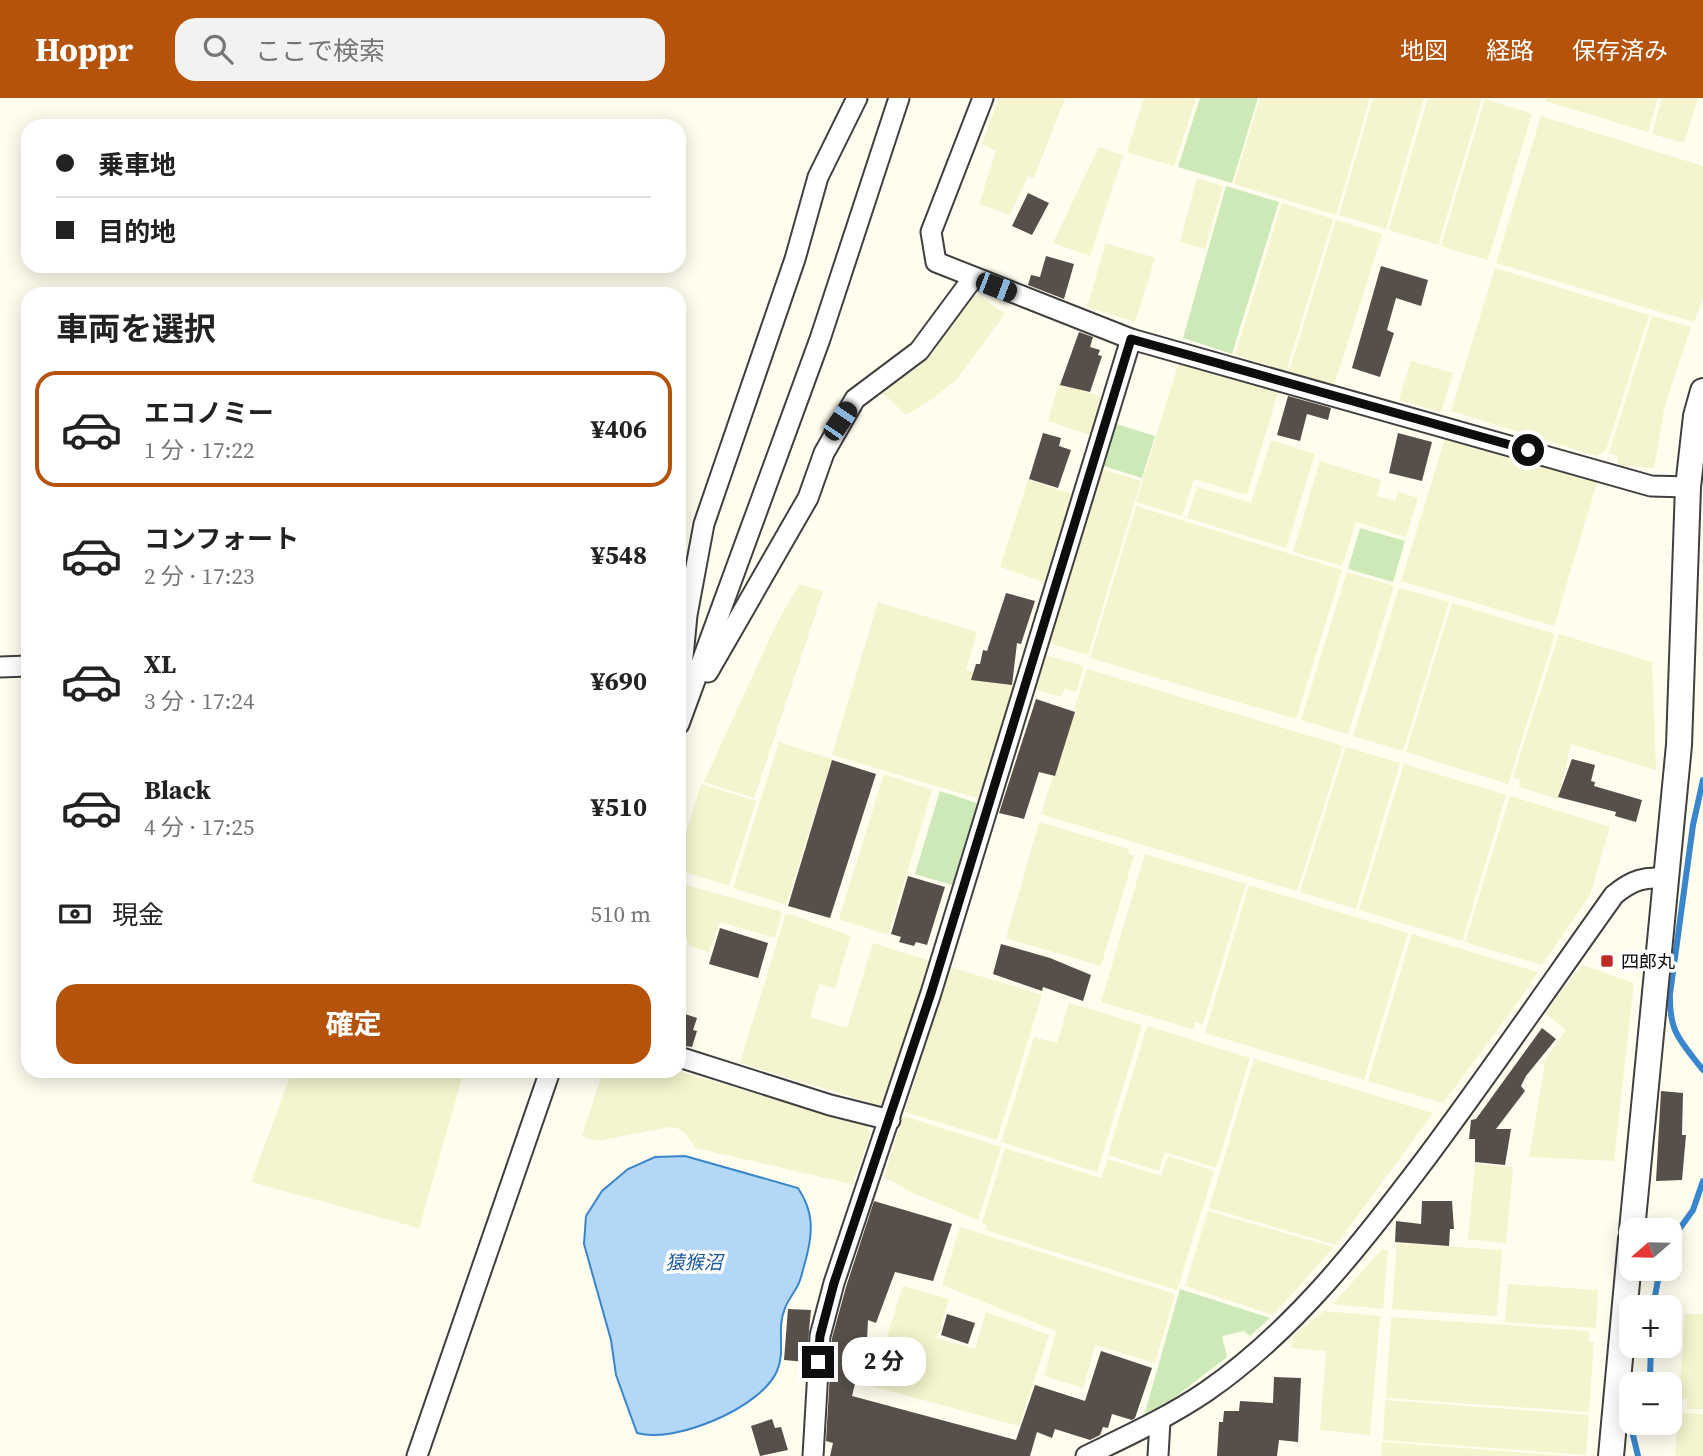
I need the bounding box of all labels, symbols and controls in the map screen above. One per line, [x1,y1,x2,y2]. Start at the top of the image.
search box [175,18,665,81]
text: Hoppr [35,27,133,72]
icon: search [199,30,237,68]
text: ここで検索 [255,33,385,69]
text: 地図 [1400,34,1448,67]
text: 経路 [1486,34,1534,67]
text: 保存済み [1572,34,1668,67]
text: 乗車地 [98,147,176,183]
text: 目的地 [98,214,176,250]
car [973,270,1020,304]
text: 車両を選択 [56,307,216,351]
text: エコノミー [144,395,274,431]
icon: car [60,398,123,461]
car [820,398,861,444]
text: ¥406 [591,411,647,447]
text: 1 分 · 17:22 [144,434,254,466]
route start [1512,434,1544,466]
text: コンフォート [144,521,299,557]
icon: car [60,524,123,587]
text: ¥548 [591,537,647,573]
text: 2 分 · 17:23 [144,560,254,592]
text: XL [144,646,176,682]
icon: car [60,650,123,713]
text: ¥690 [591,663,647,699]
text: 3 分 · 17:24 [144,685,254,717]
text: Black [144,772,211,808]
icon: car [60,776,123,839]
text: ¥510 [591,789,647,825]
text: 4 分 · 17:25 [144,811,254,843]
icon: cash [56,895,94,933]
text: 現金 [112,897,164,933]
text: 510 m [590,898,651,930]
place label: 四郎丸 [1621,949,1675,974]
marker: 四郎丸 [1599,953,1615,969]
button: 確定 [56,984,651,1064]
north arrow [1619,1218,1682,1281]
map controls [1619,1218,1682,1435]
water label: 猿猴沼 [665,1249,725,1275]
button: + [1619,1295,1682,1358]
callout: 2 分 [842,1338,926,1386]
text: 2 分 [864,1345,904,1377]
route end [802,1346,834,1378]
button: − [1619,1372,1682,1435]

